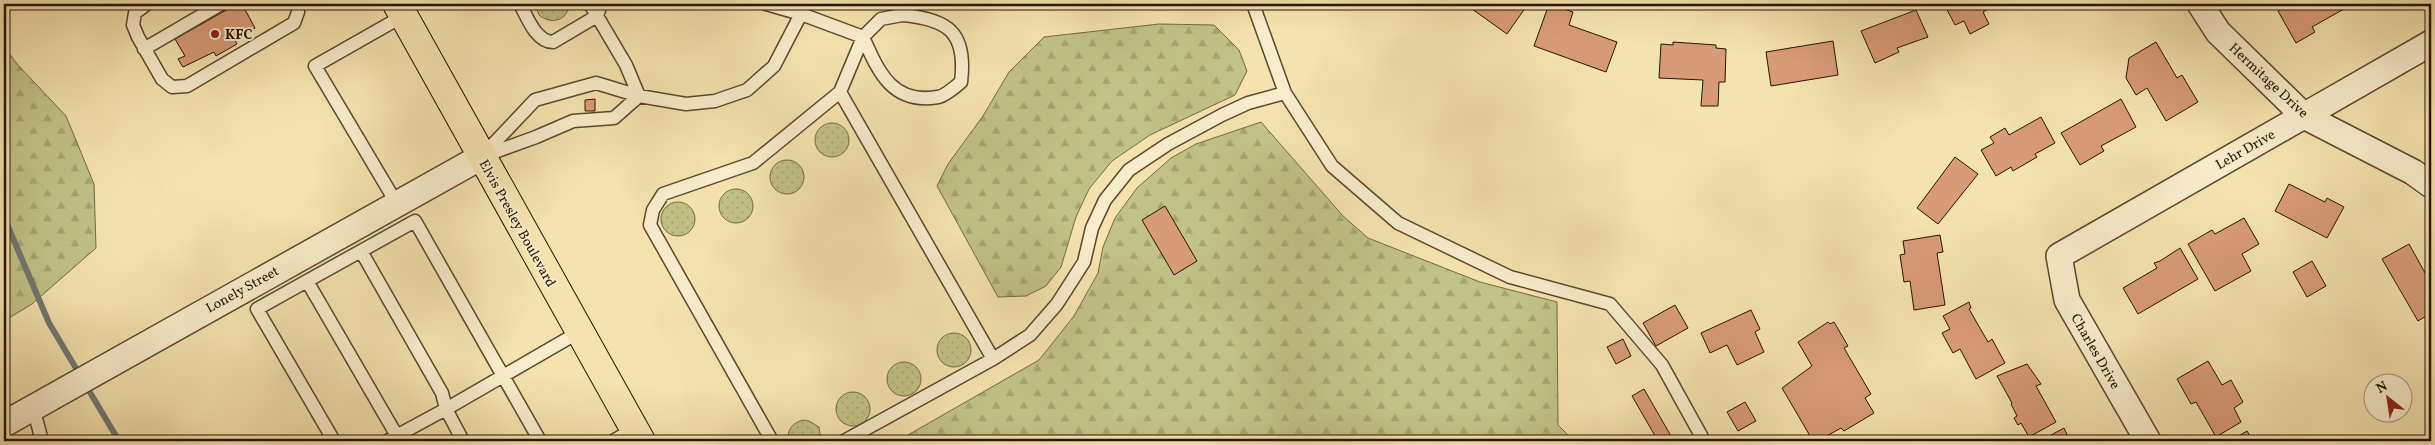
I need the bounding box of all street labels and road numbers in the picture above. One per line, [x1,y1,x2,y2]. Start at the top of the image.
street label: Hermitage Drive [2224,39,2312,123]
street label: Lehr Drive [2213,125,2279,175]
street label: Elvis Presley Boulevard [474,157,560,291]
street label: Lonely Street [203,262,283,318]
street label: Charles Drive [2065,311,2124,393]

